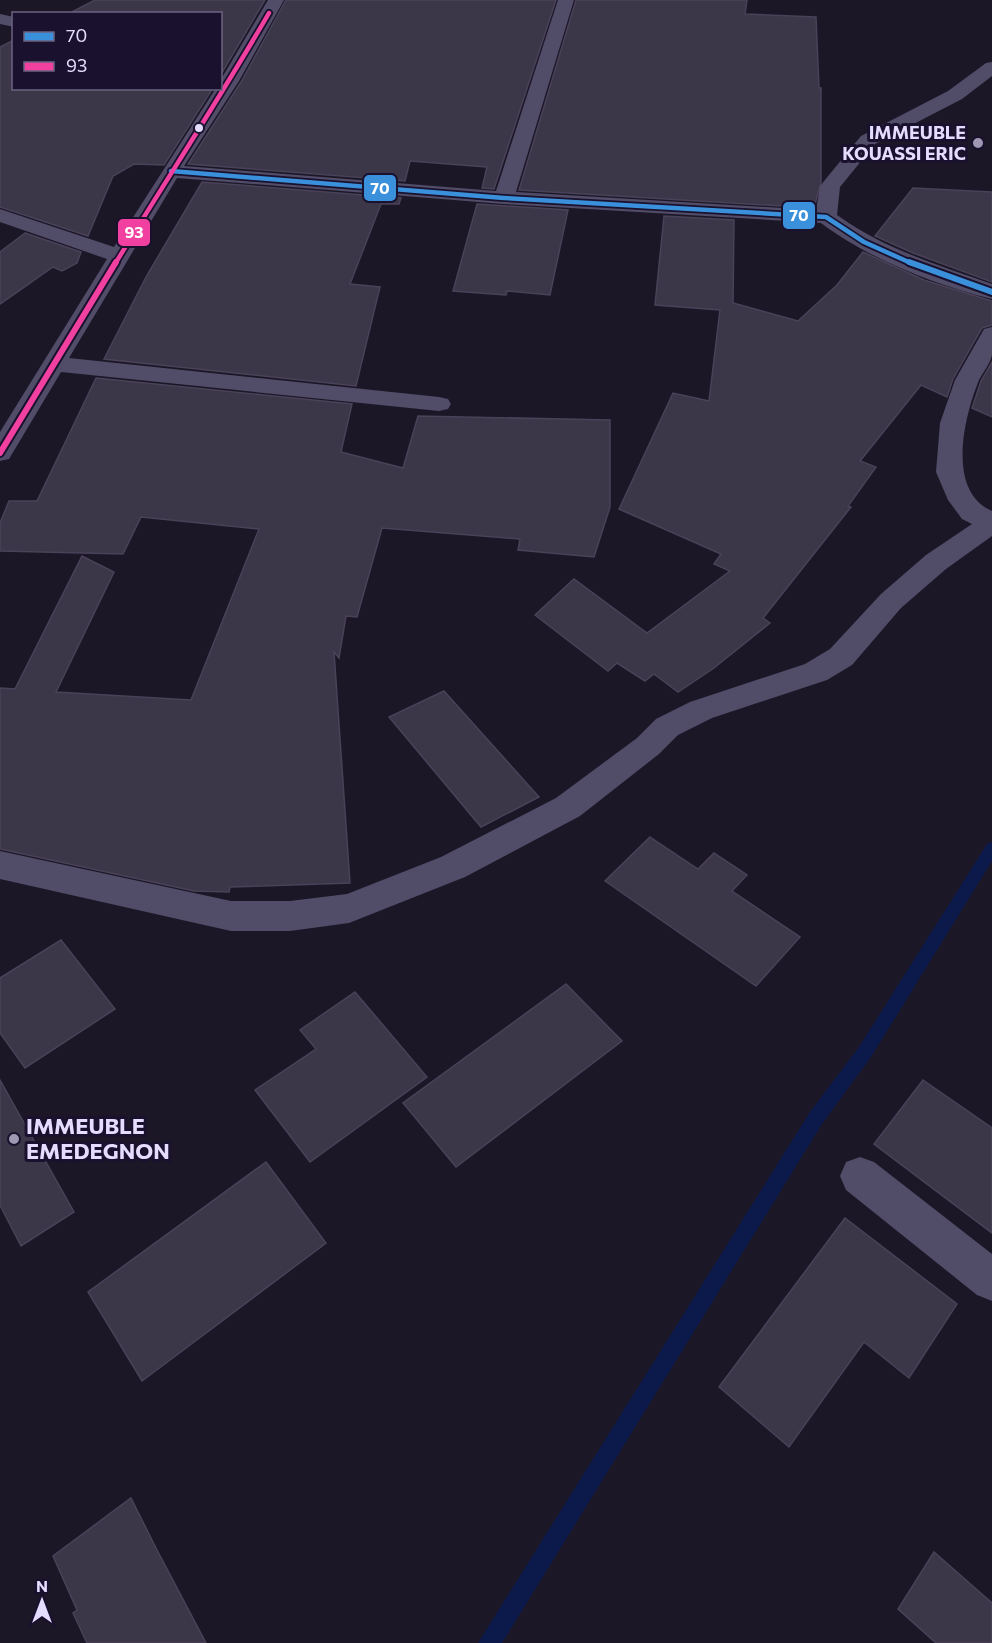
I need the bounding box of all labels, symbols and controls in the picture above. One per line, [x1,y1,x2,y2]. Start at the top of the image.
legend [12,12,222,90]
text: 70 [66,24,87,46]
text: 93 [66,54,87,76]
place label: IMMEUBLE KOUASSI ERIC [842,121,966,164]
unlabelled marker [193,122,205,134]
marker: IMMEUBLE KOUASSI ERIC [971,136,985,150]
line badge: 70 [363,174,397,202]
text: 70 [370,178,390,197]
line badge: 70 [782,201,816,230]
text: 70 [789,205,809,224]
line badge: 93 [117,218,151,247]
text: 93 [124,222,144,241]
place label: IMMEUBLE EMEDEGNON [26,1112,170,1164]
marker: IMMEUBLE EMEDEGNON [7,1132,21,1146]
north arrow [12,1571,72,1631]
text: N [36,1576,48,1595]

